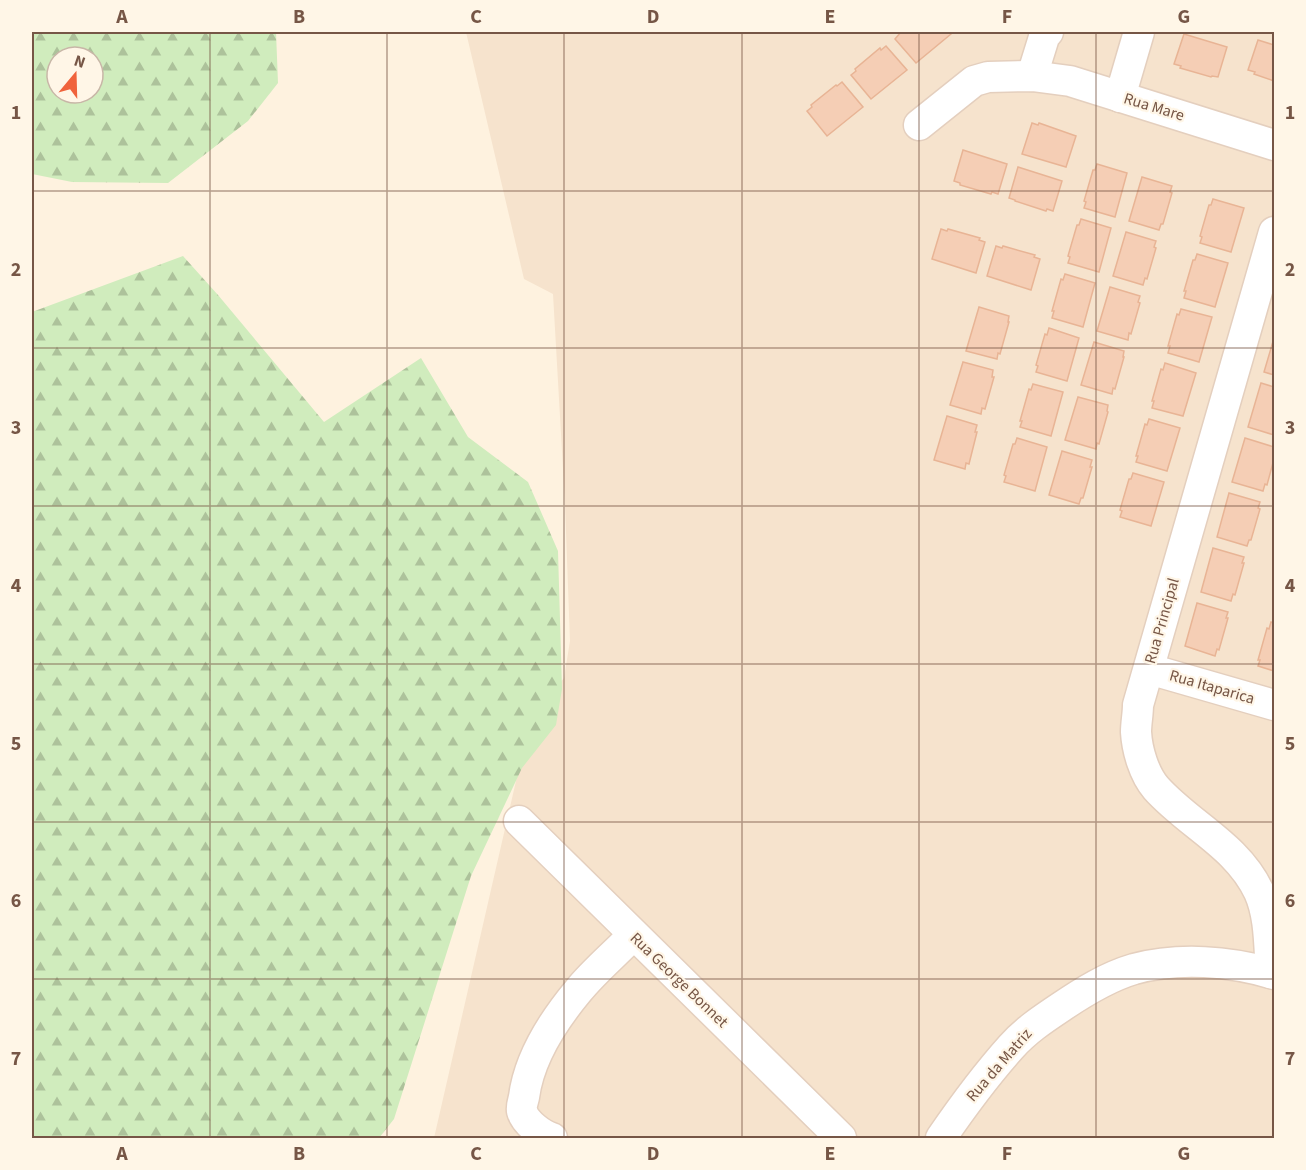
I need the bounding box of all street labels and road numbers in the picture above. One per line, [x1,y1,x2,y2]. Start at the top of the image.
street label: Rua Mare [1121,87,1187,127]
street label: Rua Principal [1139,575,1185,667]
street label: Rua Itaparica [1167,664,1257,710]
street label: Rua George Bonnet [625,927,733,1033]
street label: Rua da Matriz [961,1024,1037,1106]

